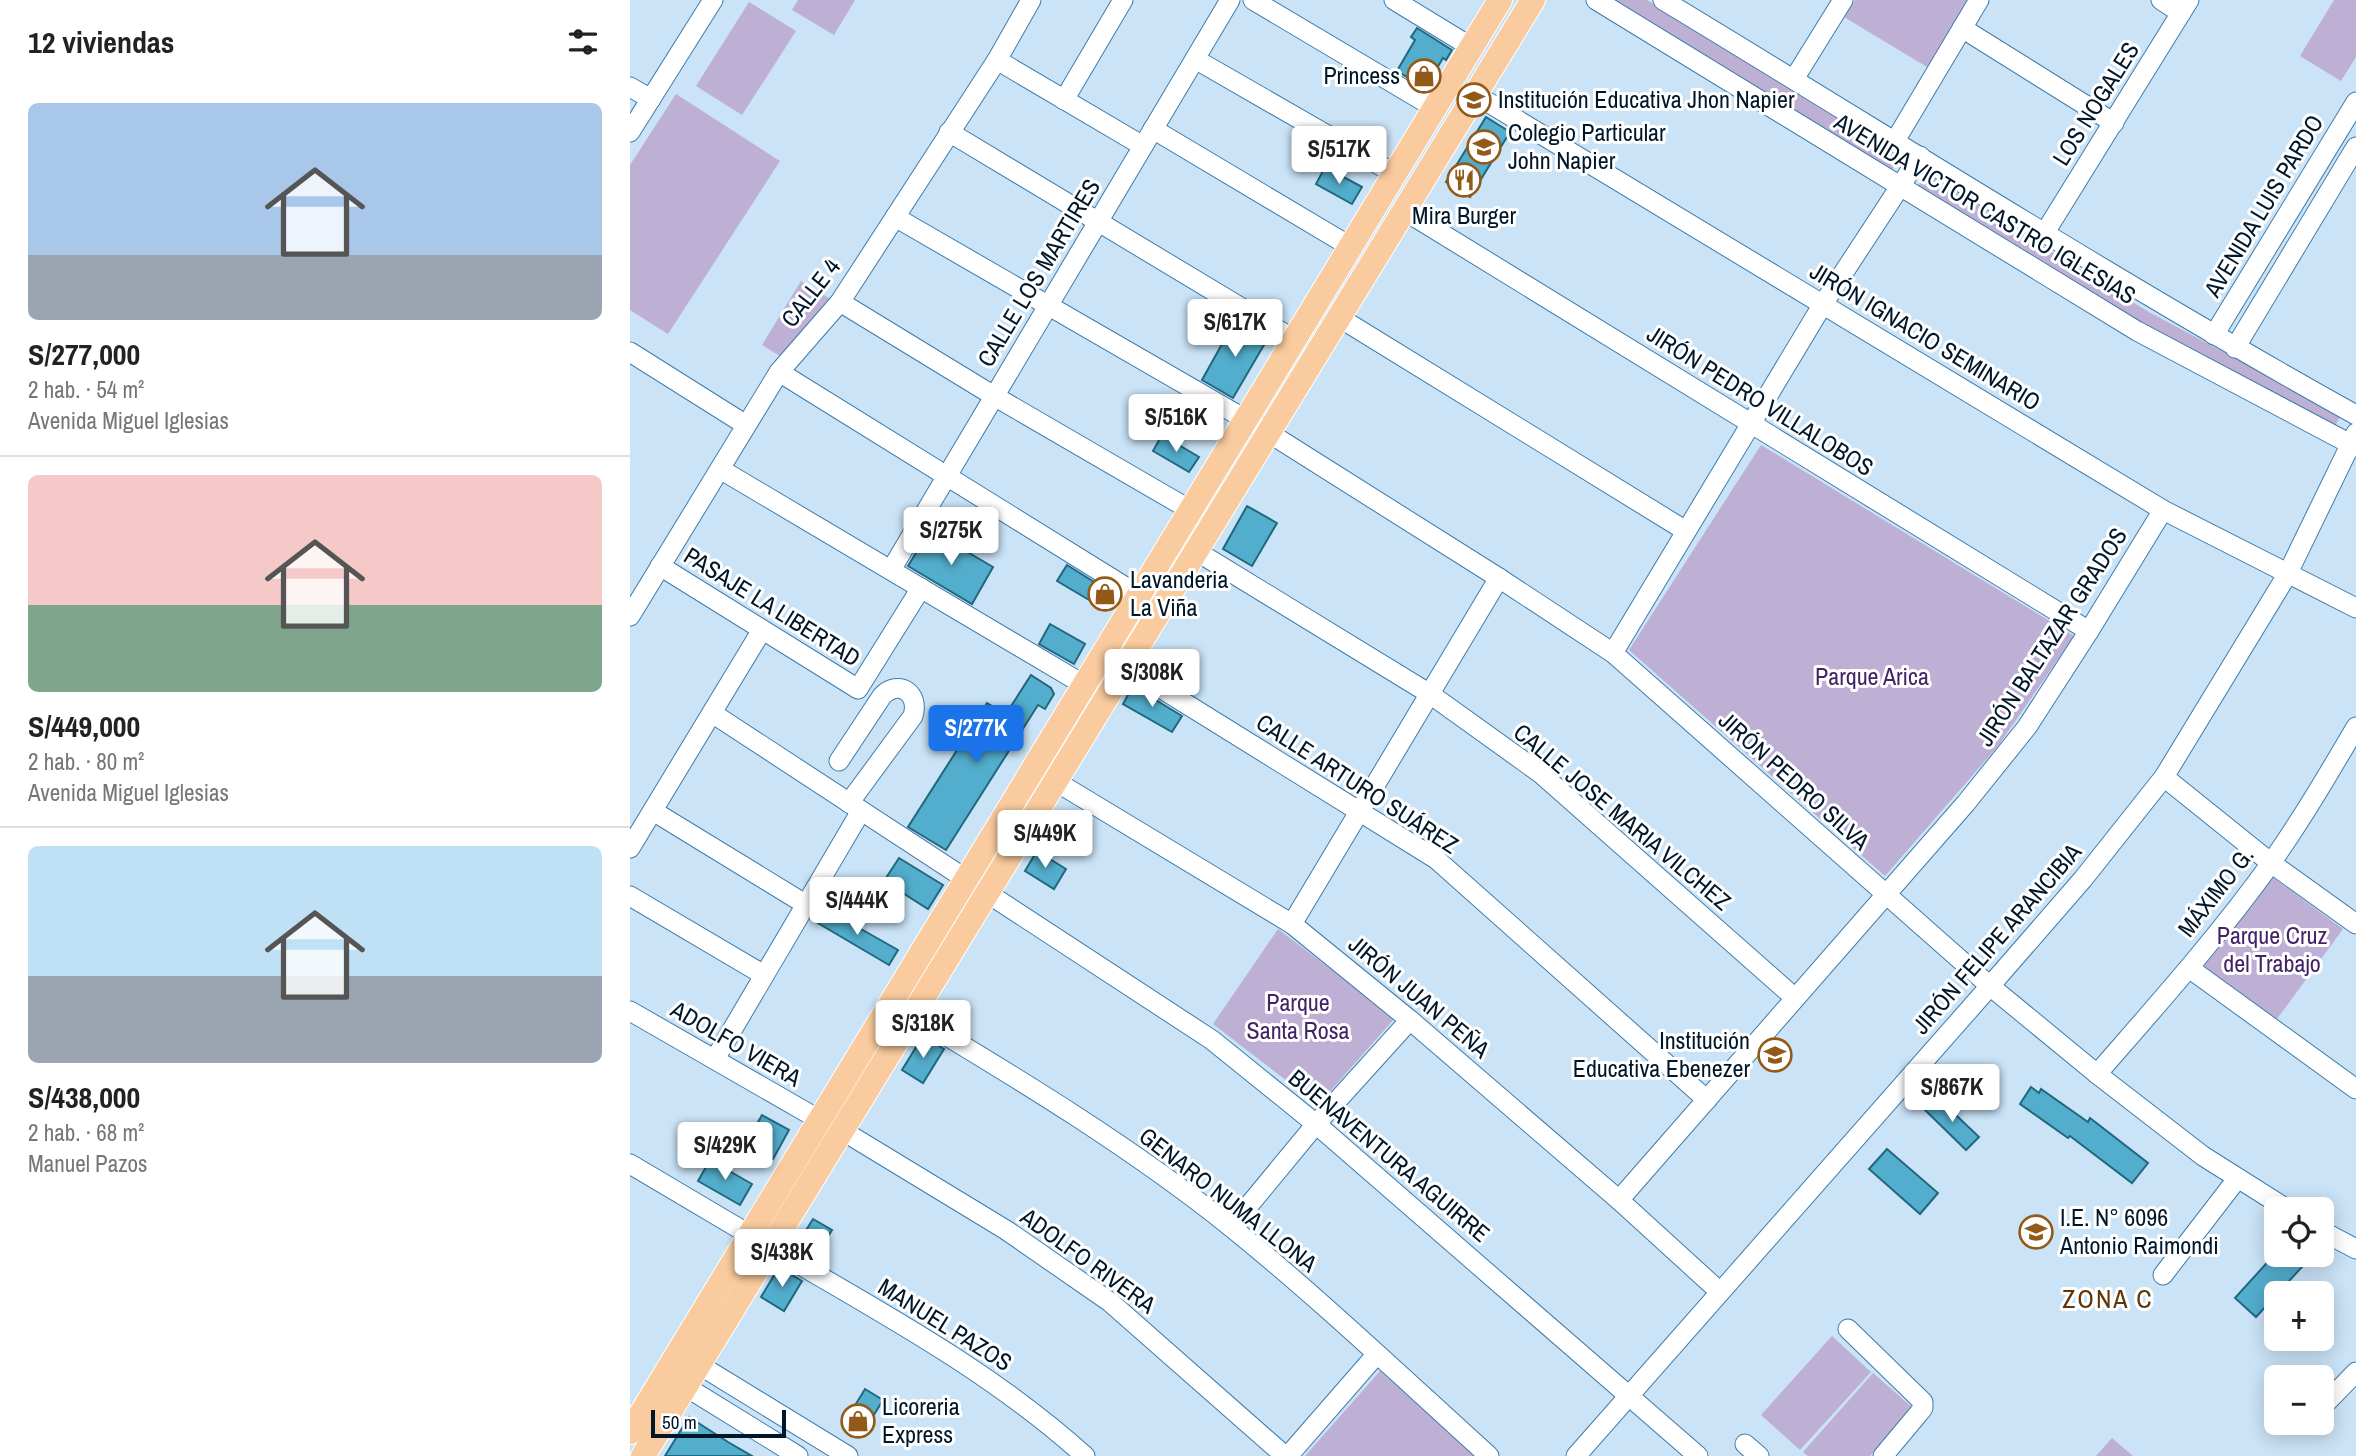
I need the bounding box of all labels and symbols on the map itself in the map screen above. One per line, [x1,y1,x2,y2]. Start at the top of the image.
street label: LOS NOGALES [2044,36,2146,171]
shop icon: Princess [1405,57,1443,95]
place label: Princess [1323,59,1400,91]
school or university icon: Institución Educativa Jhon Napier [1455,81,1493,119]
place label: Institución Educativa Jhon Napier [1498,83,1795,115]
street label: AVENIDA VICTOR CASTRO IGLESIAS [1828,105,2142,311]
street label: AVENIDA LUIS PARDO [2196,108,2330,303]
place label: Colegio Particular John Napier [1508,116,1666,176]
pin: S/517K [1282,127,1396,186]
school or university icon: Colegio Particular John Napier [1465,128,1503,166]
restaurant icon: Mira Burger [1445,161,1483,199]
street label: CALLE LOS MARTIRES [969,173,1107,372]
place label: Mira Burger [1412,199,1516,231]
street label: CALLE 4 [773,251,847,333]
street label: JIRÓN IGNACIO SEMINARIO [1804,255,2047,418]
pin: S/617K [1178,300,1292,359]
street label: JIRÓN PEDRO VILLALOBOS [1641,317,1880,483]
pin: S/516K [1119,394,1233,454]
pin: S/275K [894,508,1008,567]
street label: JIRÓN BALTAZAR GRADOS [1969,521,2134,752]
street label: PASAJE LA LIBERTAD [678,539,867,673]
place label: Lavanderia La Viña [1130,563,1229,623]
shop icon: Lavanderia La Viña [1086,575,1124,613]
pin: S/308K [1095,650,1209,709]
park label: Parque Arica [1815,660,1929,692]
street label: JIRÓN PEDRO SILVA [1712,704,1878,857]
pin: S/277K [919,706,1033,765]
street label: CALLE ARTURO SUÁREZ [1250,706,1465,861]
street label: CALLE JOSE MARIA VILCHEZ [1507,716,1738,917]
pin: S/449K [988,810,1102,870]
street label: JIRÓN FELIPE ARANCIBIA [1905,836,2089,1040]
street label: MÁXIMO G. [2170,840,2260,943]
pin: S/444K [800,878,914,937]
park label: Parque Cruz del Trabajo [2217,919,2327,979]
street label: JIRÓN JUAN PEÑA [1342,928,1498,1065]
park label: Parque Santa Rosa [1247,986,1349,1046]
street label: ADOLFO VIERA [665,992,808,1094]
pin: S/318K [866,1000,980,1060]
place label: Institución Educativa Ebenezer [1573,1024,1750,1084]
school or university icon: Institución Educativa Ebenezer [1756,1036,1794,1074]
street label: BUENAVENTURA AGUIRRE [1282,1062,1497,1249]
pin: S/867K [1895,1064,2009,1124]
street label: GENARO NUMA LLONA [1133,1120,1325,1279]
pin: S/429K [668,1122,782,1182]
street label: ADOLFO RIVERA [1014,1200,1163,1321]
place label: I.E. N° 6096 Antonio Raimondi [2059,1201,2219,1261]
school or university icon: I.E. N° 6096 Antonio Raimondi [2017,1213,2055,1251]
pin: S/438K [725,1230,839,1289]
street label: MANUEL PAZOS [873,1270,1018,1378]
district label: ZONA C [2062,1281,2154,1316]
place label: Licoreria Express [882,1390,960,1450]
shop icon: Licoreria Express [839,1402,877,1440]
scale bar [651,1407,786,1439]

